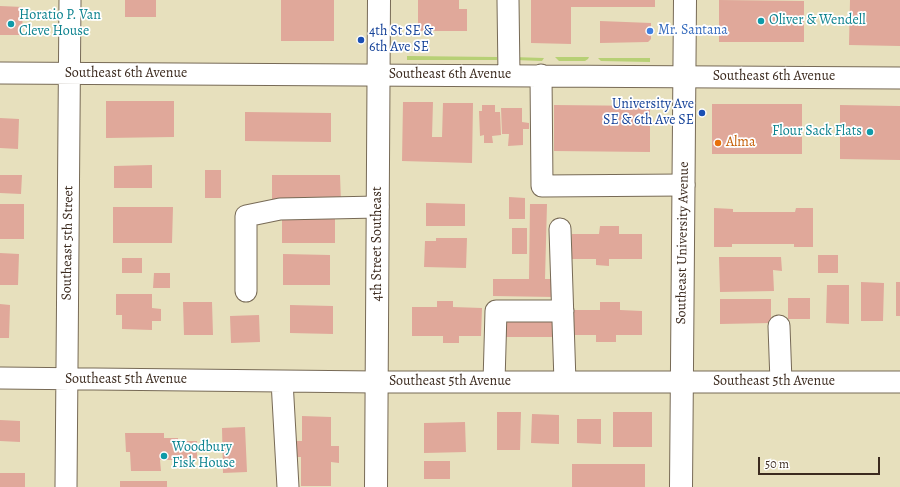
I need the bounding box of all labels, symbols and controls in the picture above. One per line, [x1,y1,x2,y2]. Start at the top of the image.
place label: Horatio P. Van Cleve House [19,8,101,40]
place label: Oliver & Wendell [769,13,866,29]
marker: Oliver & Wendell [756,16,766,26]
marker: Horatio P. Van Cleve House [6,19,16,29]
place label: Mr. Santana [658,23,728,39]
place label: 4th St SE & 6th Ave SE [369,24,433,56]
marker: Mr. Santana [645,26,655,36]
marker: 4th St SE & 6th Ave SE [356,35,366,45]
street label: Southeast 6th Avenue [65,66,187,82]
street label: Southeast 6th Avenue [389,67,511,83]
street label: Southeast 6th Avenue [713,69,835,85]
place label: University Ave SE & 6th Ave SE [603,97,694,130]
marker: University Ave SE & 6th Ave SE [697,108,707,118]
place label: Flour Sack Flats [772,124,862,140]
marker: Flour Sack Flats [865,127,875,137]
place label: Alma [726,135,755,151]
marker: Alma [713,138,723,148]
street label: Southeast University Avenue [673,161,693,325]
street label: Southeast 5th Street [59,185,77,301]
street label: 4th Street Southeast [370,186,386,302]
street label: Southeast 5th Avenue [65,372,187,388]
street label: Southeast 5th Avenue [389,374,511,390]
street label: Southeast 5th Avenue [713,374,835,390]
place label: Woodbury Fisk House [172,440,235,472]
scale bar [760,449,882,475]
marker: Woodbury Fisk House [159,451,169,461]
text: 50 m [765,456,789,472]

